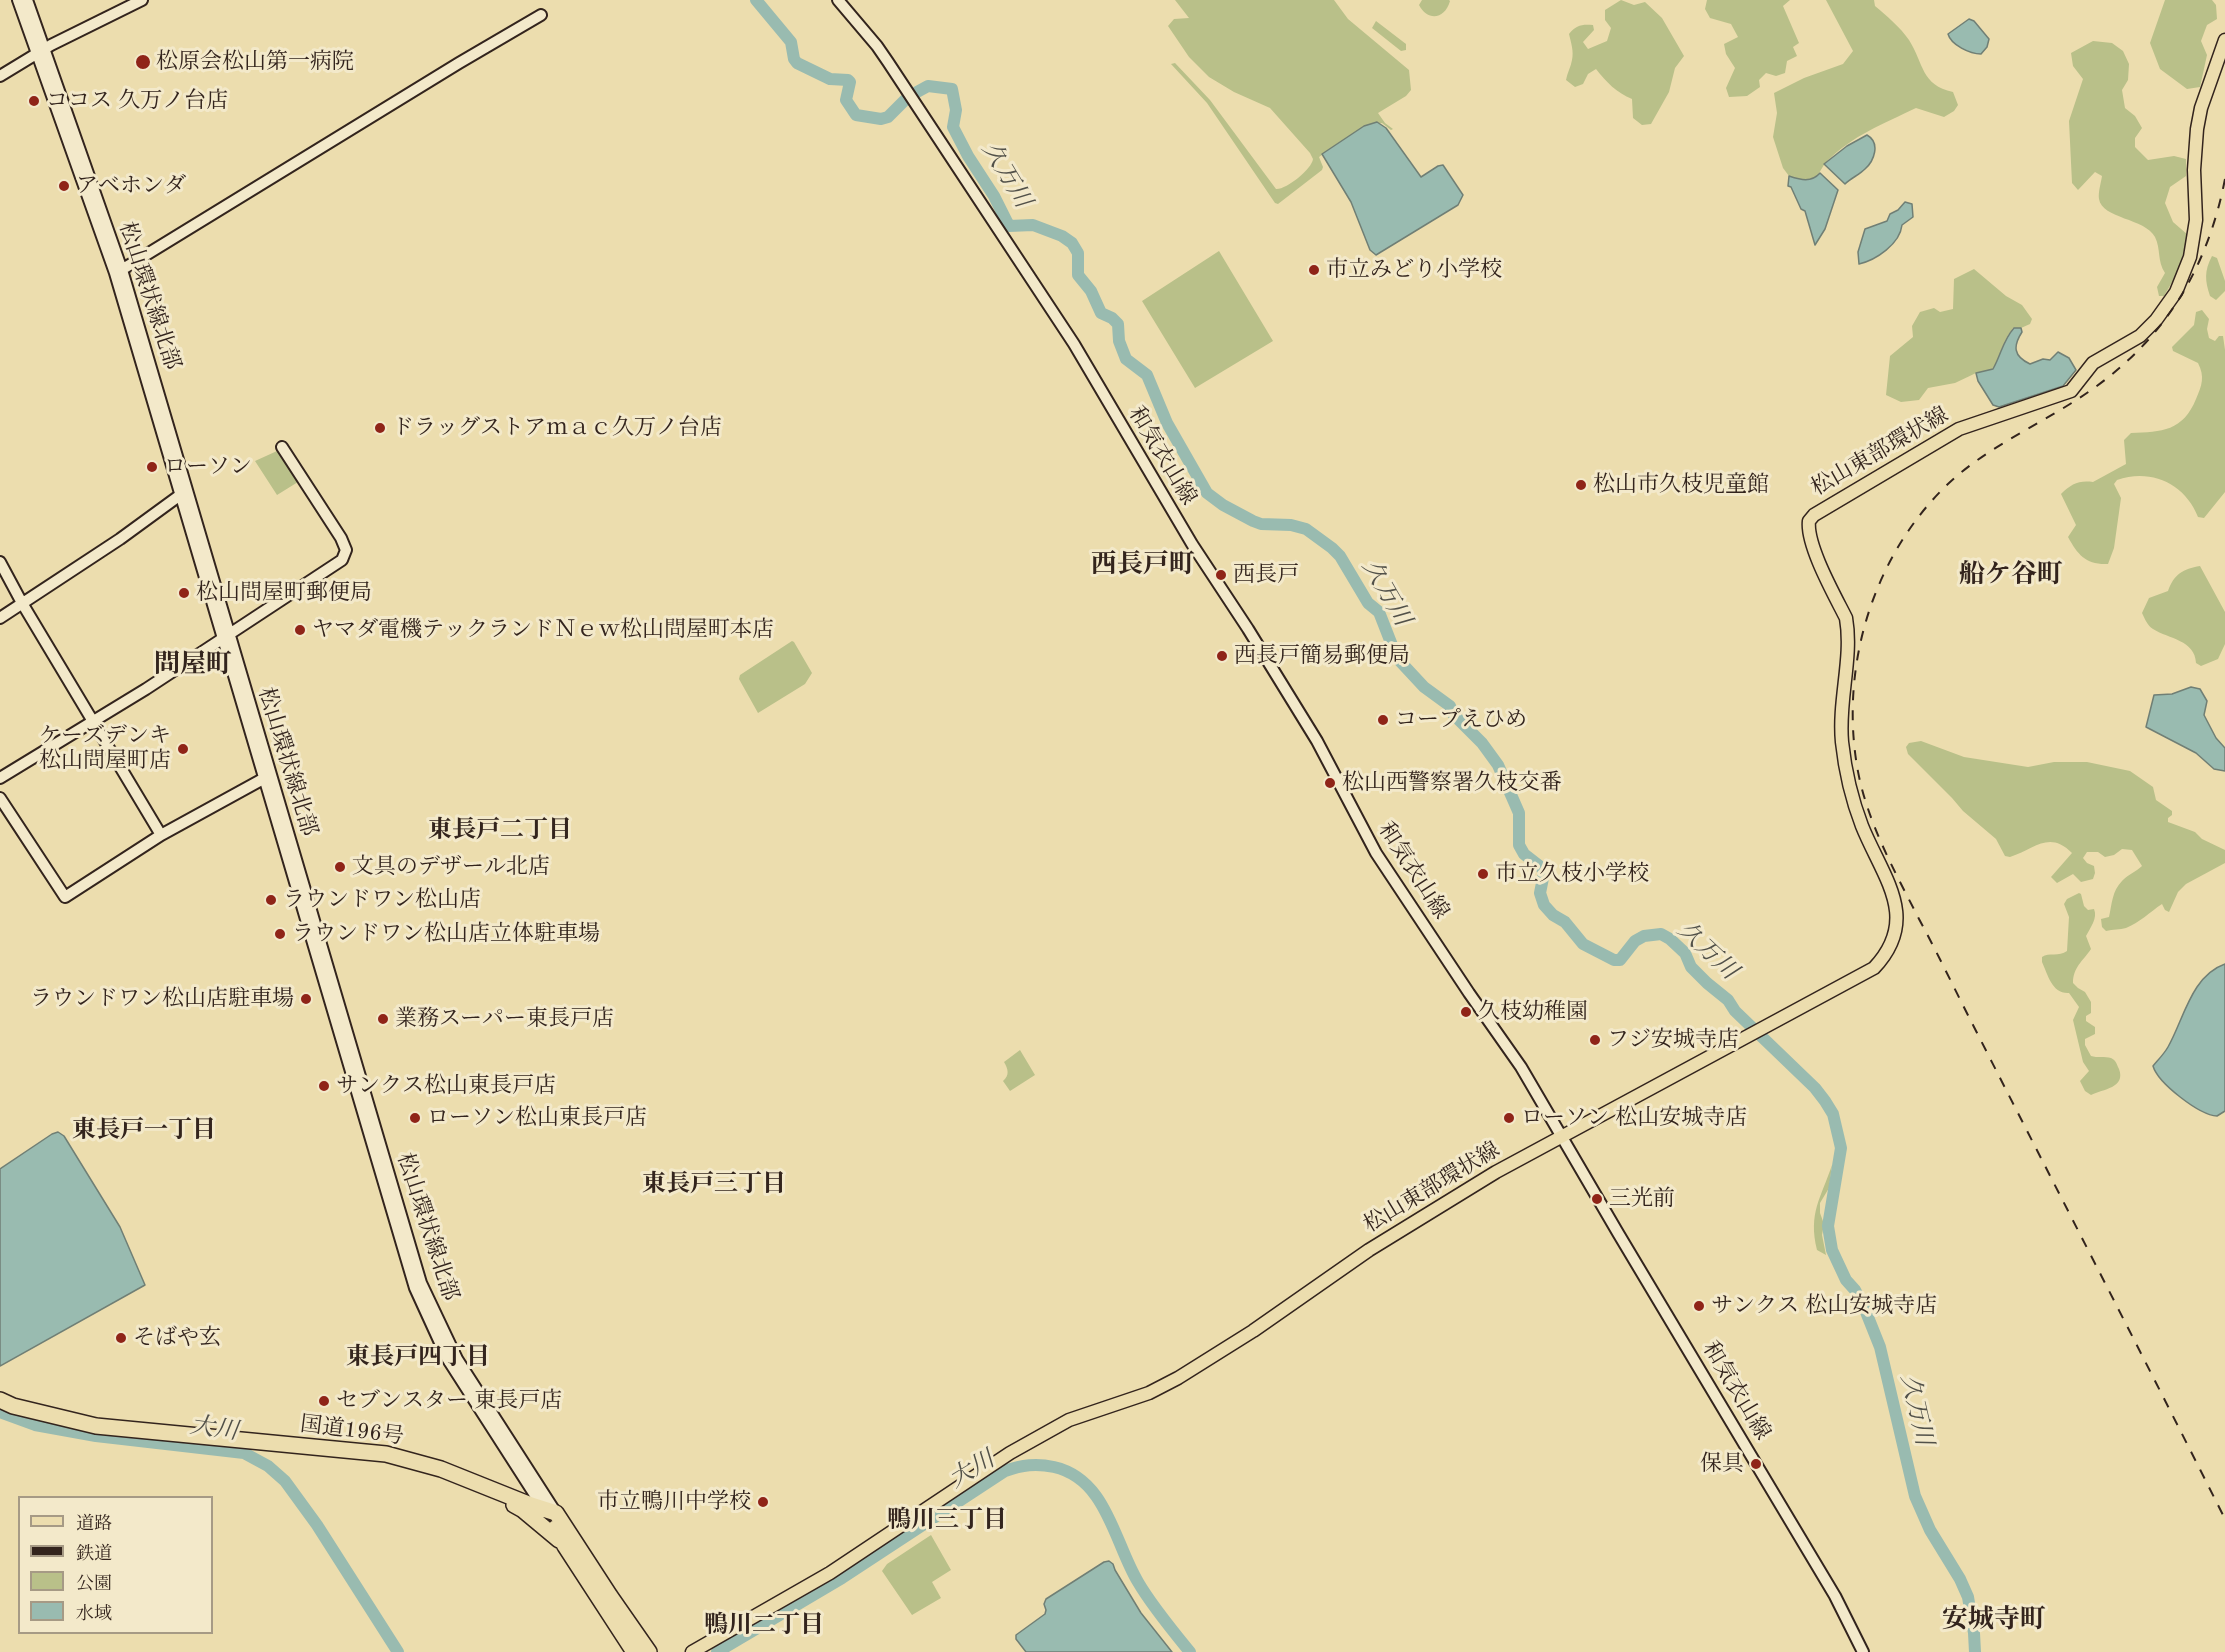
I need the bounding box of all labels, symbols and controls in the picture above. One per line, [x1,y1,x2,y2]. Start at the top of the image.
place label: 松原会松山第一病院 [156,49,354,75]
marker: 松原会松山第一病院 [134,53,152,71]
place label: ココス 久万ノ台店 [46,88,228,114]
marker: ココス 久万ノ台店 [27,94,41,108]
water label: 久万川 [975,137,1037,213]
place label: アベホンダ [76,173,186,199]
marker: アベホンダ [57,179,71,193]
street label: 松山環状線北部 [113,219,185,373]
place label: 市立みどり小学校 [1326,257,1502,283]
marker: 市立みどり小学校 [1307,263,1321,277]
street label: 和気衣山線 [1122,402,1202,510]
street label: 松山東部環状線 [1807,402,1953,502]
place label: ドラッグストアｍａｃ久万ノ台店 [392,415,722,441]
marker: ドラッグストアｍａｃ久万ノ台店 [373,421,387,435]
place label: ローソン [164,454,252,480]
marker: ローソン [145,460,159,474]
place label: 松山市久枝児童館 [1593,472,1769,498]
marker: 松山市久枝児童館 [1574,478,1588,492]
district label: 西長戸町 [1091,549,1195,581]
water label: 久万川 [1356,555,1416,631]
district label: 船ケ谷町 [1959,559,2063,591]
place label: 西長戸 [1233,562,1299,588]
marker: 西長戸 [1214,568,1228,582]
place label: 松山問屋町郵便局 [196,580,372,606]
marker: 松山問屋町郵便局 [177,586,191,600]
place label: ヤマダ電機テックランドＮｅｗ松山問屋町本店 [312,617,774,643]
marker: ヤマダ電機テックランドＮｅｗ松山問屋町本店 [293,623,307,637]
place label: 西長戸簡易郵便局 [1234,643,1410,669]
district label: 問屋町 [154,649,232,681]
marker: 西長戸簡易郵便局 [1215,649,1229,663]
street label: 松山環状線北部 [252,685,322,839]
place label: コープえひめ [1395,707,1527,733]
marker: コープえひめ [1376,713,1390,727]
place label: ケーズデンキ 松山問屋町店 [39,723,171,774]
marker: ケーズデンキ 松山問屋町店 [176,742,190,756]
place label: 松山西警察署久枝交番 [1342,770,1562,796]
marker: 松山西警察署久枝交番 [1323,776,1337,790]
district label: 東長戸二丁目 [428,817,572,845]
street label: 和気衣山線 [1372,818,1454,924]
place label: 文具のデザール北店 [352,854,550,880]
marker: 文具のデザール北店 [333,860,347,874]
place label: 市立久枝小学校 [1495,861,1649,887]
marker: 市立久枝小学校 [1476,867,1490,881]
place label: ラウンドワン松山店 [283,887,481,913]
marker: ラウンドワン松山店 [264,893,278,907]
water label: 久万川 [1671,916,1743,986]
place label: ラウンドワン松山店立体駐車場 [292,921,600,947]
marker: ラウンドワン松山店立体駐車場 [273,927,287,941]
place label: ラウンドワン松山店駐車場 [30,986,294,1012]
marker: ラウンドワン松山店駐車場 [299,992,313,1006]
place label: 久枝幼稚園 [1478,999,1588,1025]
marker: 久枝幼稚園 [1459,1005,1473,1019]
place label: 業務スーパー東長戸店 [395,1006,614,1032]
marker: 業務スーパー東長戸店 [376,1012,390,1026]
place label: フジ安城寺店 [1607,1027,1739,1053]
marker: フジ安城寺店 [1588,1033,1602,1047]
place label: サンクス松山東長戸店 [336,1073,556,1099]
marker: サンクス松山東長戸店 [317,1079,331,1093]
place label: ローソン松山東長戸店 [427,1105,647,1131]
place label: ローソン 松山安城寺店 [1521,1105,1747,1131]
marker: ローソン松山東長戸店 [408,1111,422,1125]
marker: ローソン 松山安城寺店 [1502,1111,1516,1125]
district label: 東長戸一丁目 [72,1117,216,1145]
street label: 松山東部環状線 [1359,1137,1505,1239]
street label: 松山環状線北部 [391,1150,463,1304]
district label: 東長戸三丁目 [642,1171,786,1199]
place label: 三光前 [1609,1186,1675,1212]
marker: 三光前 [1590,1192,1604,1206]
place label: サンクス 松山安城寺店 [1711,1293,1937,1319]
marker: サンクス 松山安城寺店 [1692,1299,1706,1313]
place label: そばや玄 [133,1325,221,1351]
marker: そばや玄 [114,1331,128,1345]
street label: 和気衣山線 [1696,1337,1776,1445]
district label: 東長戸四丁目 [346,1344,490,1372]
water label: 久万川 [1894,1372,1938,1448]
place label: セブンスター 東長戸店 [336,1388,562,1414]
marker: セブンスター 東長戸店 [317,1394,331,1408]
water label: 大川 [188,1411,240,1447]
street label: 国道196号 [299,1412,405,1450]
water label: 大川 [944,1445,1000,1495]
place label: 保具 [1700,1451,1744,1477]
marker: 保具 [1749,1457,1763,1471]
place label: 市立鴨川中学校 [597,1489,751,1515]
marker: 市立鴨川中学校 [756,1495,770,1509]
legend [18,1496,213,1634]
district label: 鴨川三丁目 [887,1507,1007,1535]
text: 道路 [76,1515,112,1533]
text: 鉄道 [76,1545,112,1563]
text: 公園 [76,1575,112,1593]
district label: 安城寺町 [1942,1604,2046,1636]
text: 水域 [76,1605,112,1623]
district label: 鴨川二丁目 [704,1612,824,1640]

